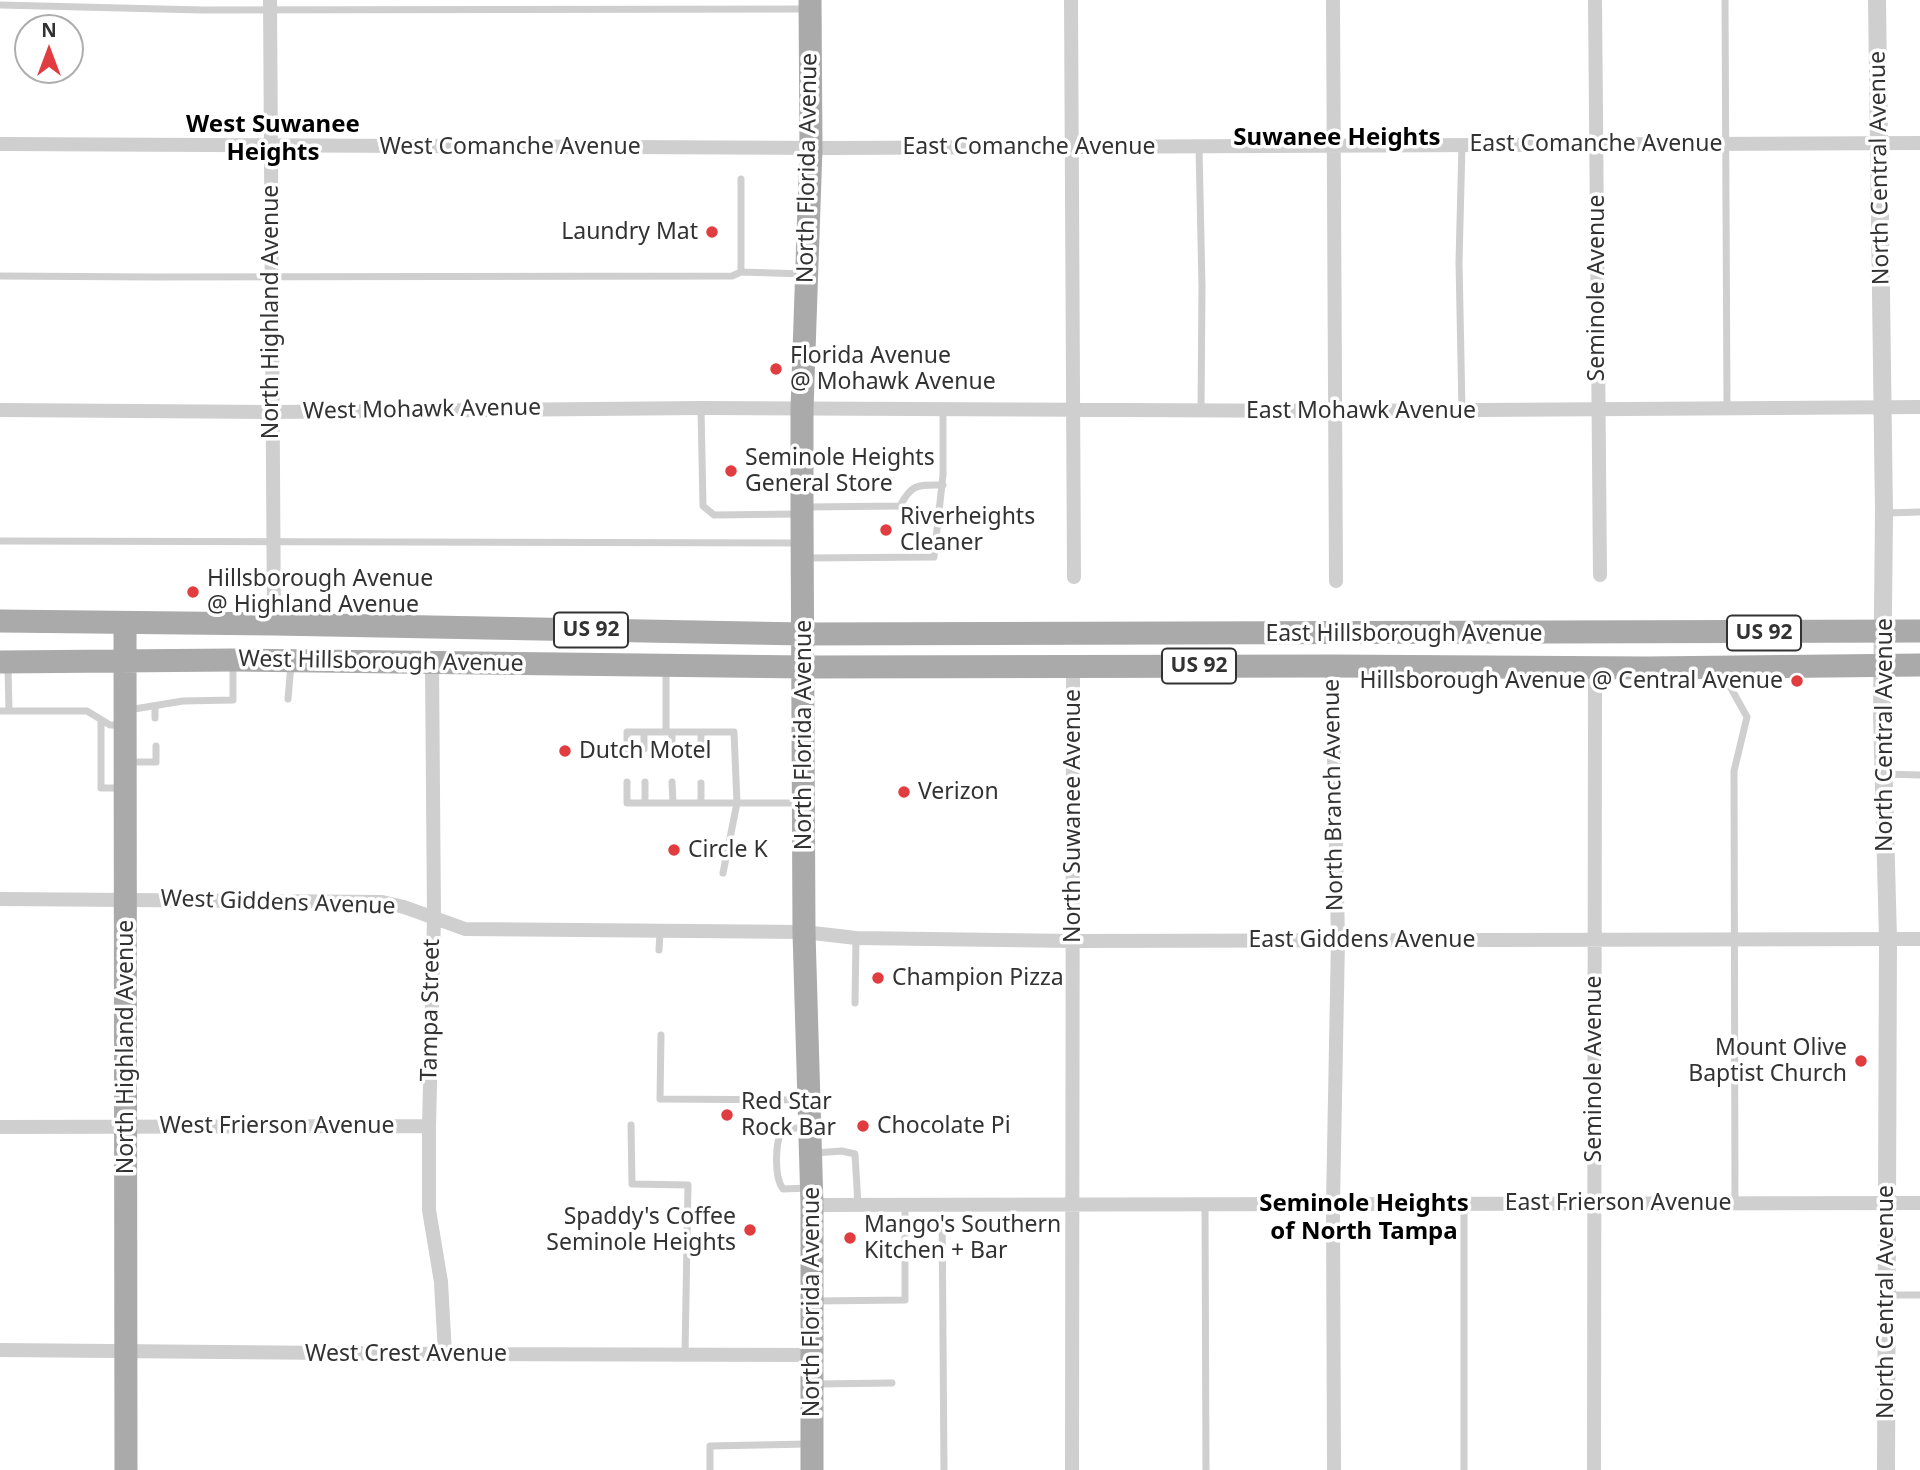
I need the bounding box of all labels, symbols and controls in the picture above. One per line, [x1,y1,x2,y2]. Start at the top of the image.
north arrow [14,14,84,84]
text: N [41,17,57,43]
street label: North Central Avenue [1864,51,1896,285]
street label: North Florida Avenue [792,53,824,283]
district label: West Suwanee Heights [186,111,360,167]
district label: Suwanee Heights [1233,124,1441,152]
street label: East Comanche Avenue [1469,130,1723,158]
street label: West Comanche Avenue [379,133,641,161]
street label: East Comanche Avenue [902,133,1156,161]
street label: North Highland Avenue [257,185,285,439]
street label: Seminole Avenue [1583,195,1611,381]
place label: Laundry Mat [561,218,698,246]
marker: Laundry Mat [704,224,720,240]
place label: Florida Avenue @ Mohawk Avenue [790,342,996,396]
marker: Florida Avenue @ Mohawk Avenue [768,361,784,377]
street label: West Mohawk Avenue [303,394,541,426]
street label: East Mohawk Avenue [1246,397,1476,425]
place label: Seminole Heights General Store [745,444,935,498]
marker: Seminole Heights General Store [723,463,739,479]
place label: Riverheights Cleaner [900,503,1035,557]
marker: Riverheights Cleaner [878,522,894,538]
place label: Hillsborough Avenue @ Highland Avenue [207,565,433,619]
marker: Hillsborough Avenue @ Highland Avenue [185,584,201,600]
road number: US 92 [554,612,628,648]
road number: US 92 [1727,616,1801,650]
street label: North Central Avenue [1871,618,1899,852]
street label: North Florida Avenue [790,620,818,850]
street label: East Hillsborough Avenue [1265,620,1543,648]
street label: West Hillsborough Avenue [238,646,524,678]
road number: US 92 [1162,648,1236,684]
place label: Hillsborough Avenue @ Central Avenue [1360,667,1783,695]
marker: Hillsborough Avenue @ Central Avenue [1789,673,1805,689]
street label: North Branch Avenue [1318,679,1350,911]
street label: North Suwanee Avenue [1059,689,1087,943]
place label: Dutch Motel [579,737,712,765]
marker: Dutch Motel [557,743,573,759]
place label: Verizon [918,778,999,806]
marker: Verizon [896,784,912,800]
place label: Circle K [688,836,768,864]
marker: Circle K [666,842,682,858]
street label: West Giddens Avenue [160,885,396,921]
street label: North Highland Avenue [112,920,140,1174]
street label: East Giddens Avenue [1249,926,1475,954]
street label: Tampa Street [416,938,446,1082]
place label: Champion Pizza [892,964,1064,992]
marker: Champion Pizza [870,970,886,986]
street label: Seminole Avenue [1580,976,1608,1162]
place label: Mount Olive Baptist Church [1688,1034,1847,1088]
marker: Mount Olive Baptist Church [1853,1053,1869,1069]
place label: Red Star Rock Bar [741,1088,836,1142]
marker: Red Star Rock Bar [719,1107,735,1123]
street label: West Frierson Avenue [160,1112,394,1140]
place label: Chocolate Pi [877,1112,1011,1140]
marker: Chocolate Pi [855,1118,871,1134]
street label: North Central Avenue [1872,1185,1900,1419]
street label: North Florida Avenue [798,1187,826,1417]
street label: East Frierson Avenue [1505,1189,1731,1217]
district label: Seminole Heights of North Tampa [1259,1190,1469,1246]
place label: Spaddy's Coffee Seminole Heights [546,1203,736,1257]
place label: Mango's Southern Kitchen + Bar [864,1211,1061,1265]
marker: Spaddy's Coffee Seminole Heights [742,1222,758,1238]
marker: Mango's Southern Kitchen + Bar [842,1230,858,1246]
street label: West Crest Avenue [305,1340,507,1368]

